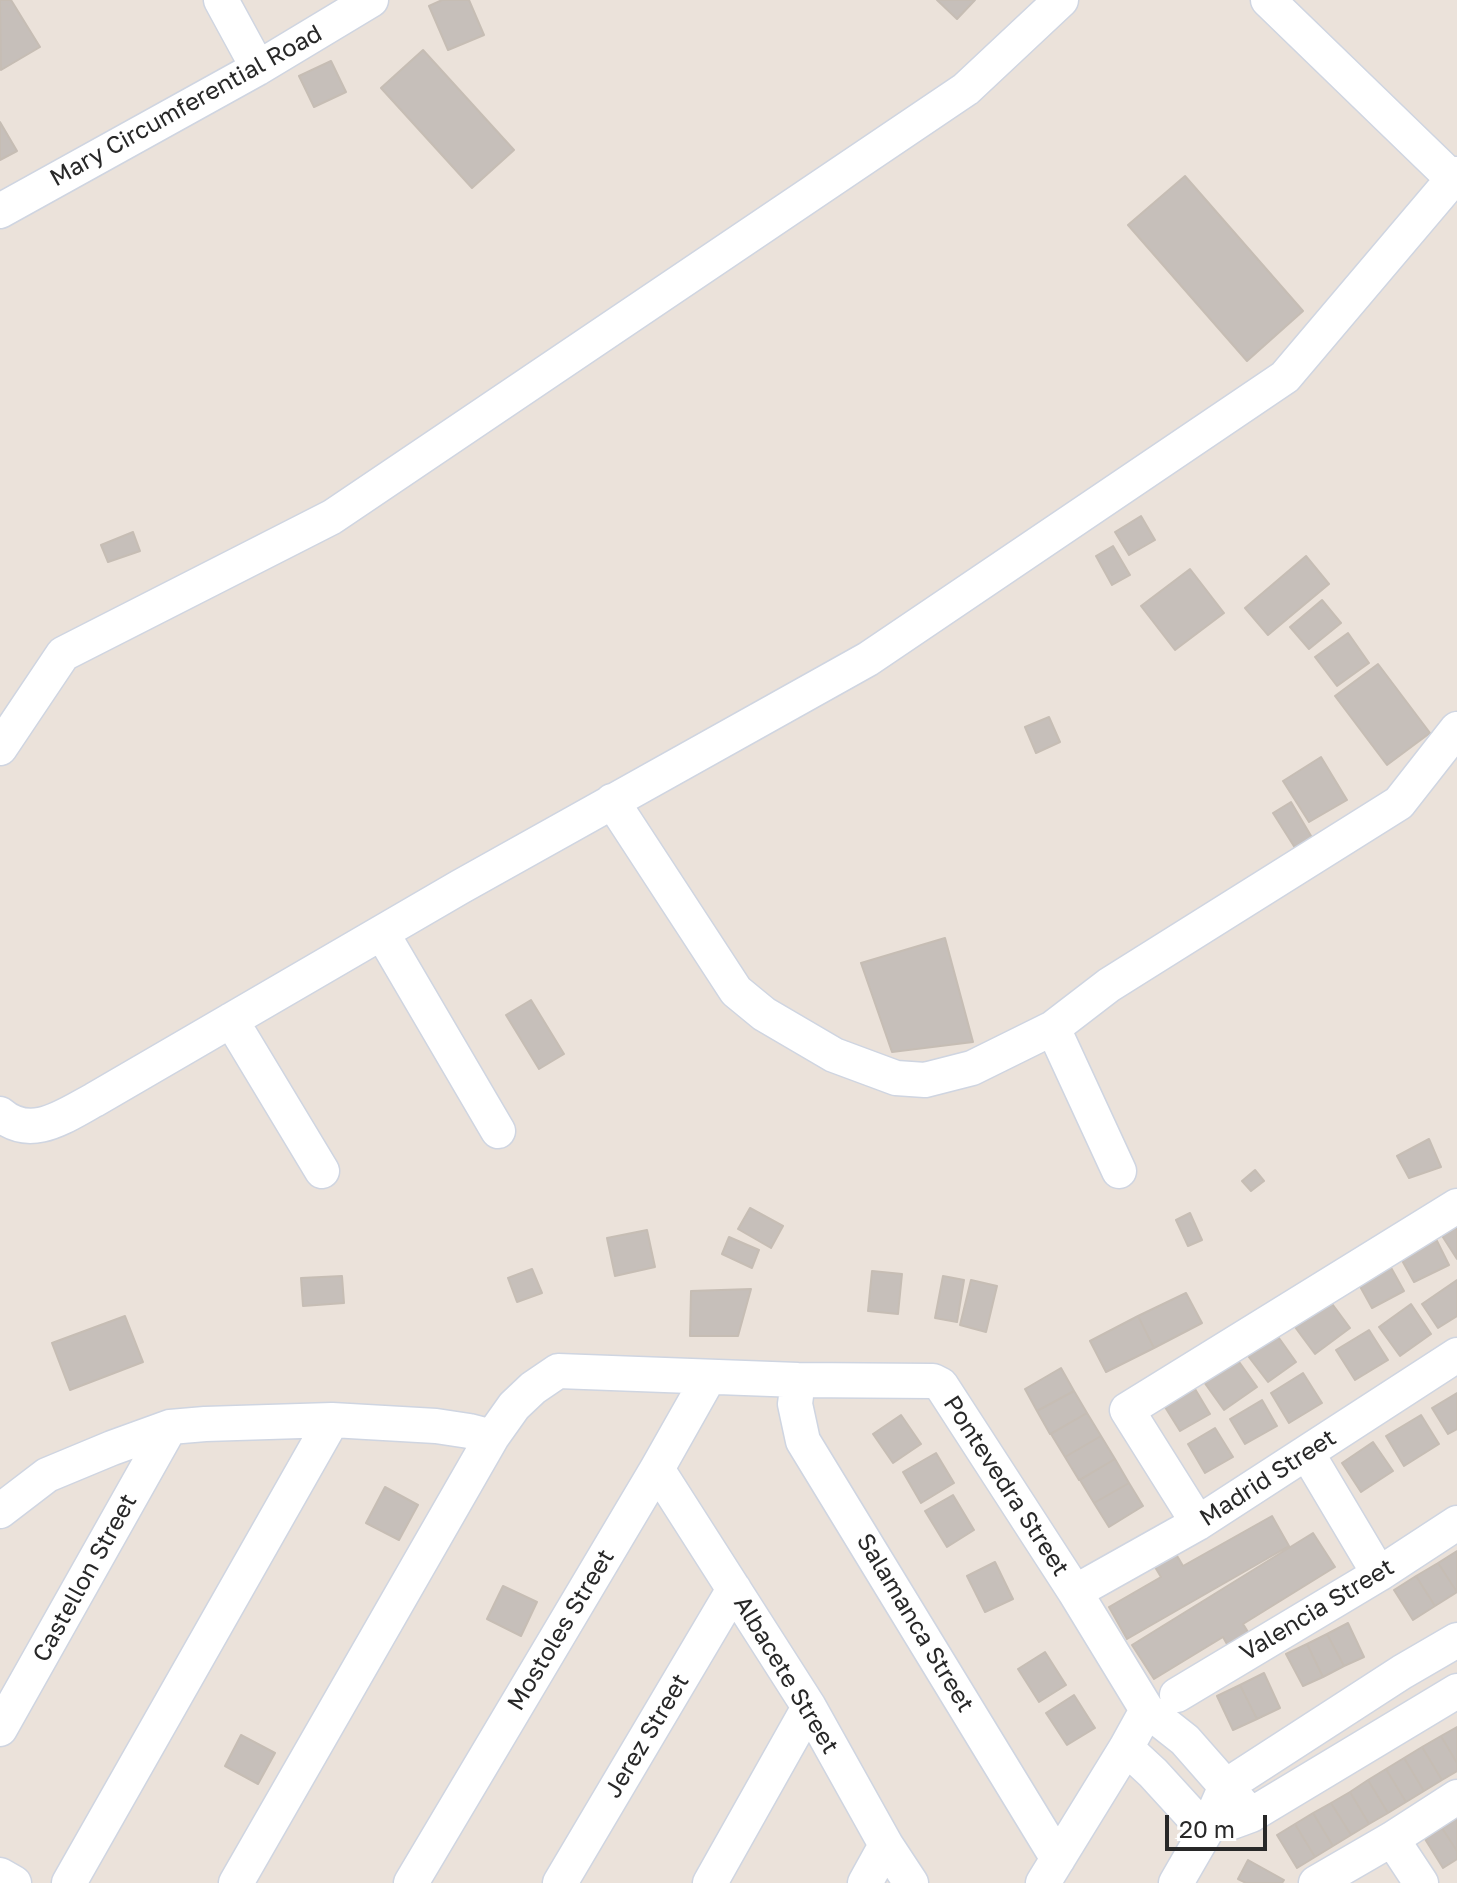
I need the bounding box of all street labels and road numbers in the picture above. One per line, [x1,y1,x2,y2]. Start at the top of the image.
street label: Mary Circumferential Road [45,19,327,193]
street label: Pontevedra Street [937,1391,1075,1581]
street label: Madrid Street [1195,1423,1341,1533]
street label: Castellon Street [27,1489,143,1667]
street label: Salamanca Street [850,1528,980,1718]
street label: Mostoles Street [502,1544,620,1716]
street label: Valencia Street [1235,1553,1399,1667]
street label: Albacete Street [728,1591,844,1759]
street label: Jerez Street [599,1669,695,1803]

